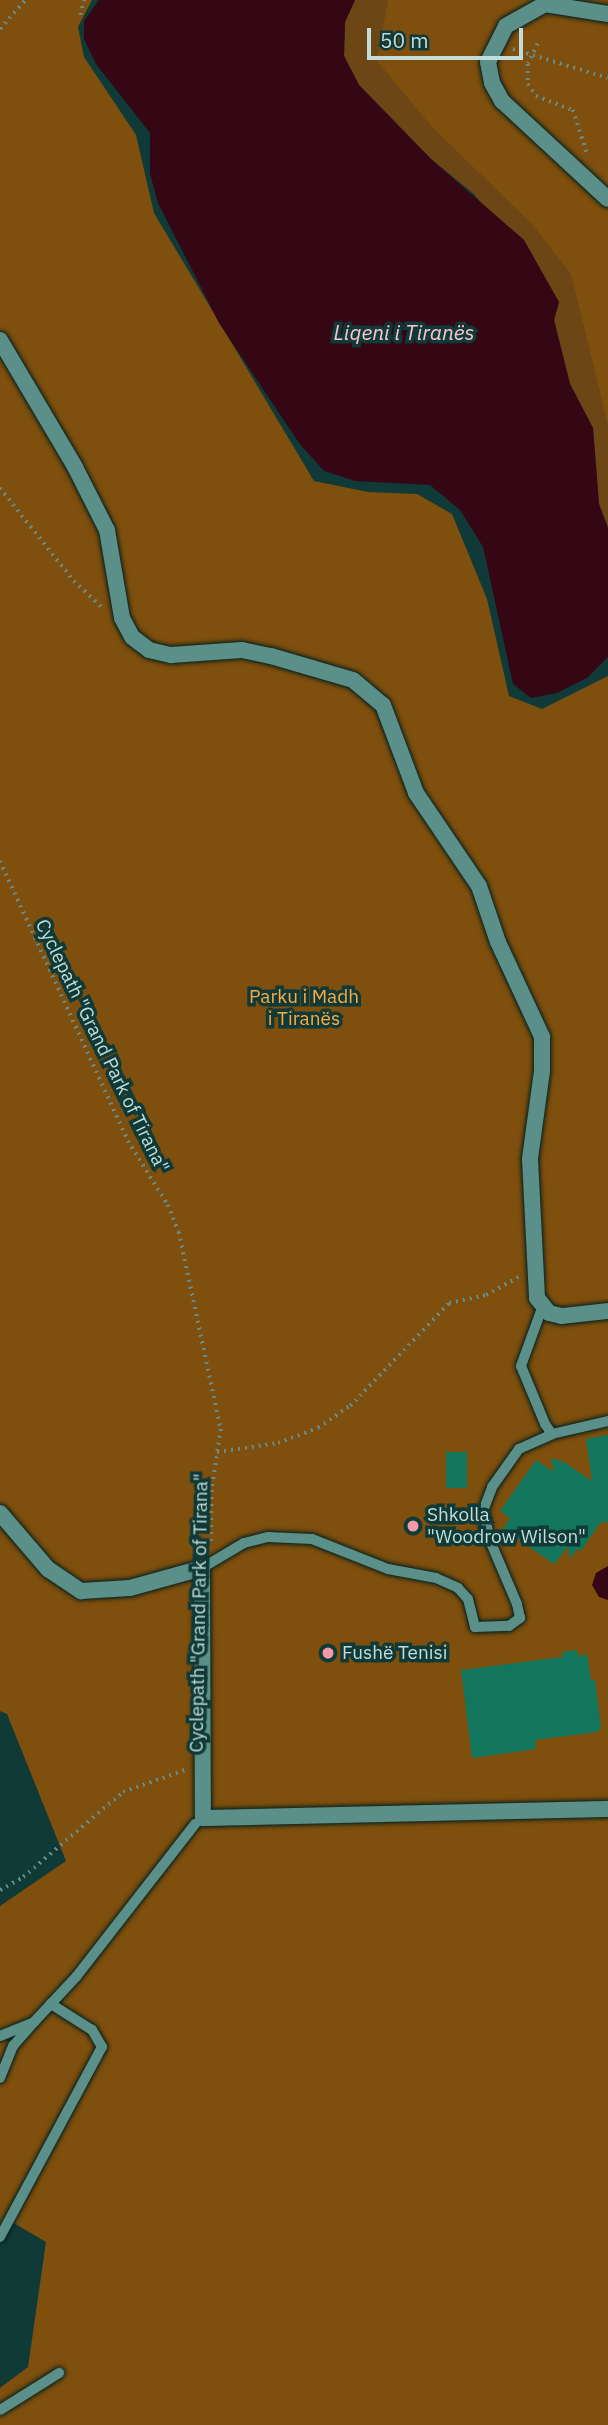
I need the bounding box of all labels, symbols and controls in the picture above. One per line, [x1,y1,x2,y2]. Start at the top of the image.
scale bar [370,14,526,58]
text: 50 m [380,26,429,54]
water label: Liqeni i Tiranës [334,319,474,345]
street label: Cyclepath "Grand Park of Tirana" [31,916,173,1176]
park label: Parku i Madh i Tiranës [249,986,359,1030]
street label: Cyclepath "Grand Park of Tirana" [185,1473,213,1753]
place label: Shkolla "Woodrow Wilson" [427,1504,586,1548]
marker: Shkolla "Woodrow Wilson" [405,1518,421,1534]
place label: Fushë Tenisi [342,1642,448,1664]
marker: Fushë Tenisi [320,1645,336,1661]

